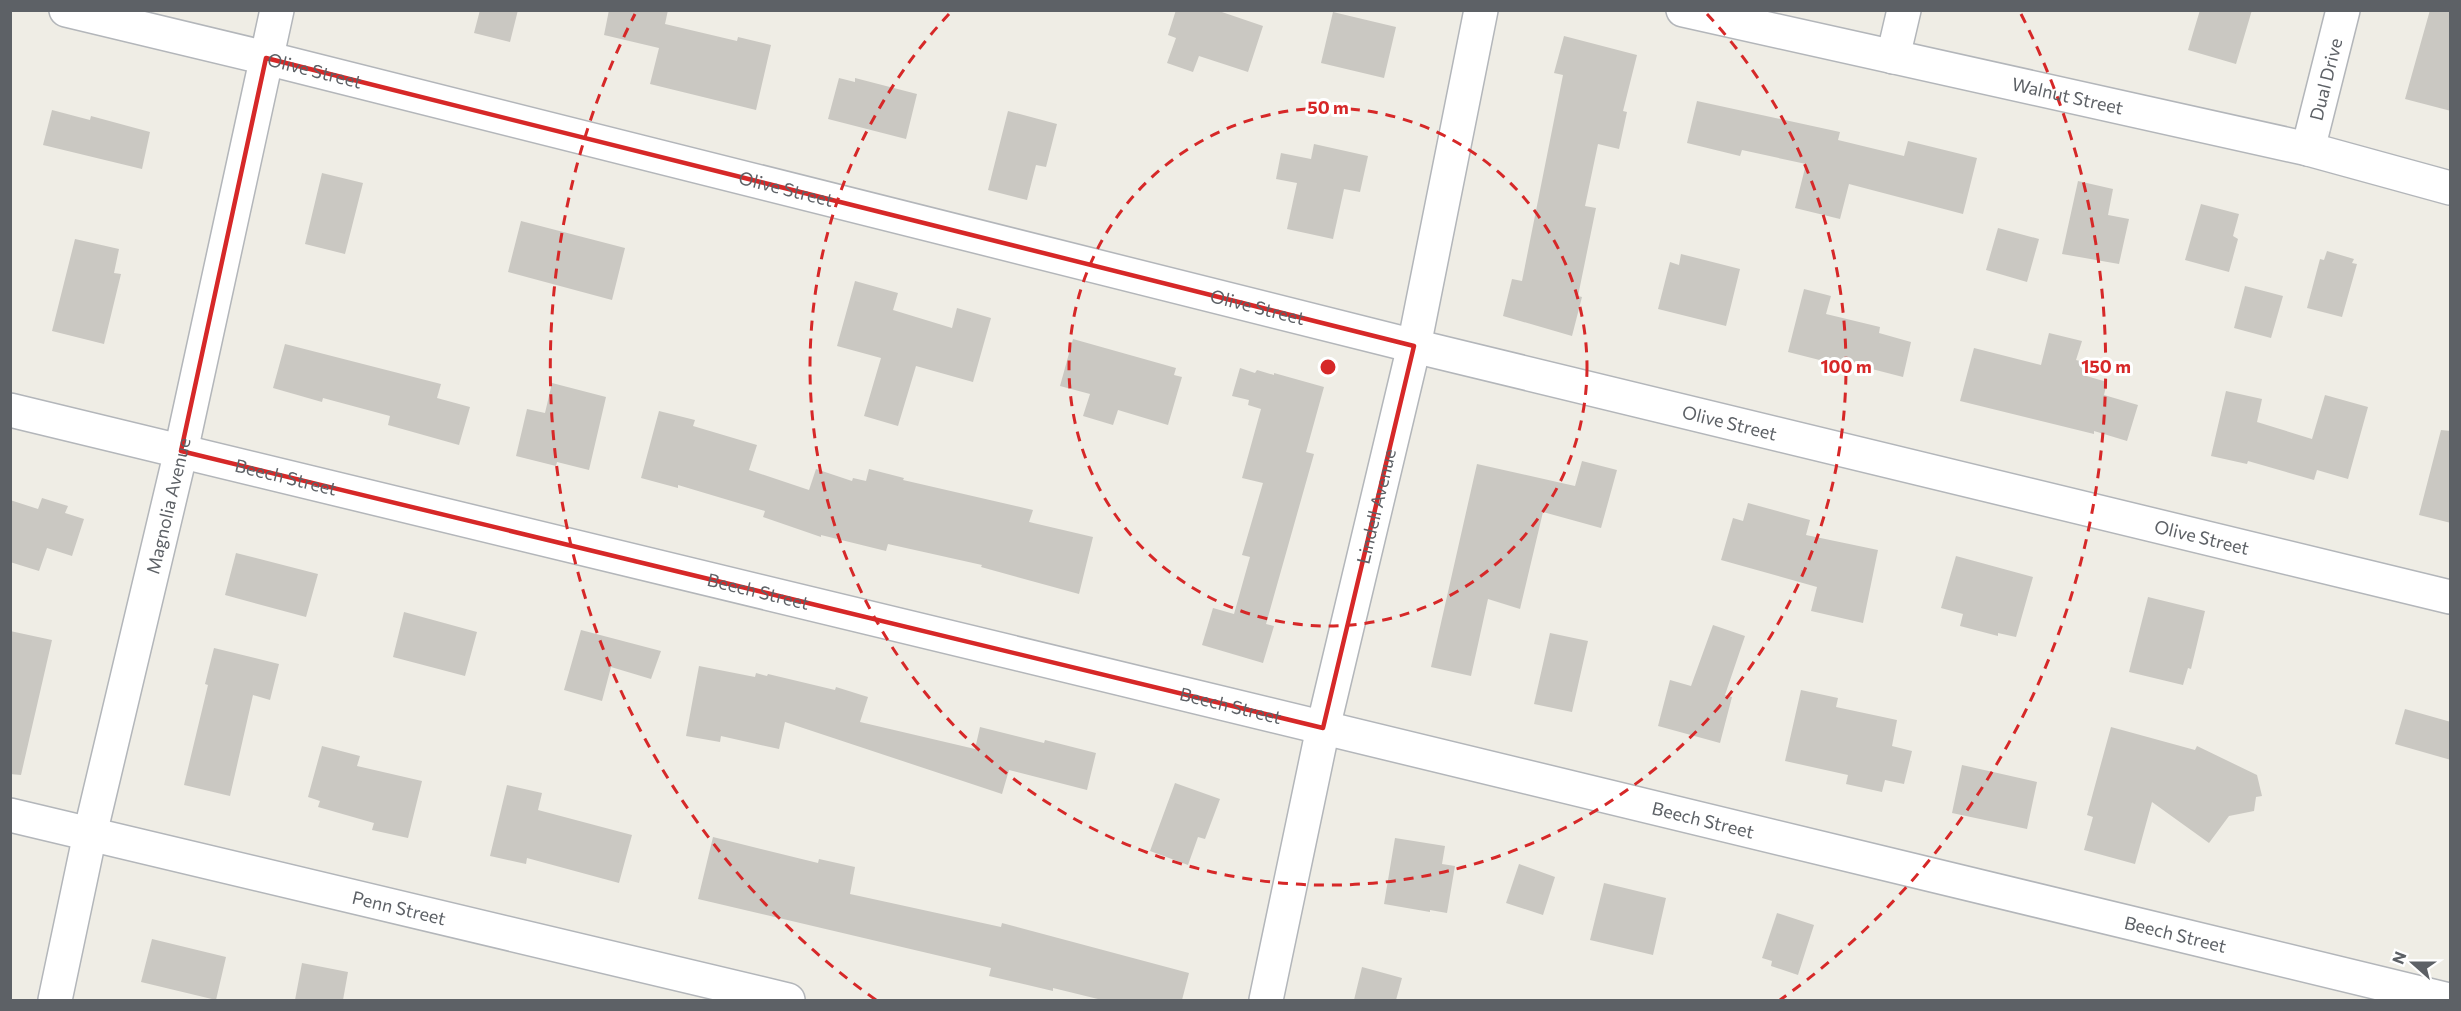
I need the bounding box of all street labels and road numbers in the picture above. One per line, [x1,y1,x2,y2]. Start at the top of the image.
street label: Dual Drive [2305,36,2347,123]
street label: Olive Street [265,48,364,93]
street label: Walnut Street [2010,72,2125,119]
street label: Olive Street [737,166,836,211]
street label: Olive Street [1208,284,1307,329]
street label: Olive Street [1680,400,1779,445]
street label: Magnolia Avenue [141,436,195,576]
street label: Lindell Avenue [1352,446,1400,566]
street label: Beech Street [233,454,339,500]
street label: Olive Street [2152,515,2252,559]
street label: Beech Street [705,568,812,614]
street label: Beech Street [1178,682,1284,728]
street label: Beech Street [1650,797,1756,843]
street label: Penn Street [350,886,448,929]
street label: Beech Street [2122,911,2229,957]

